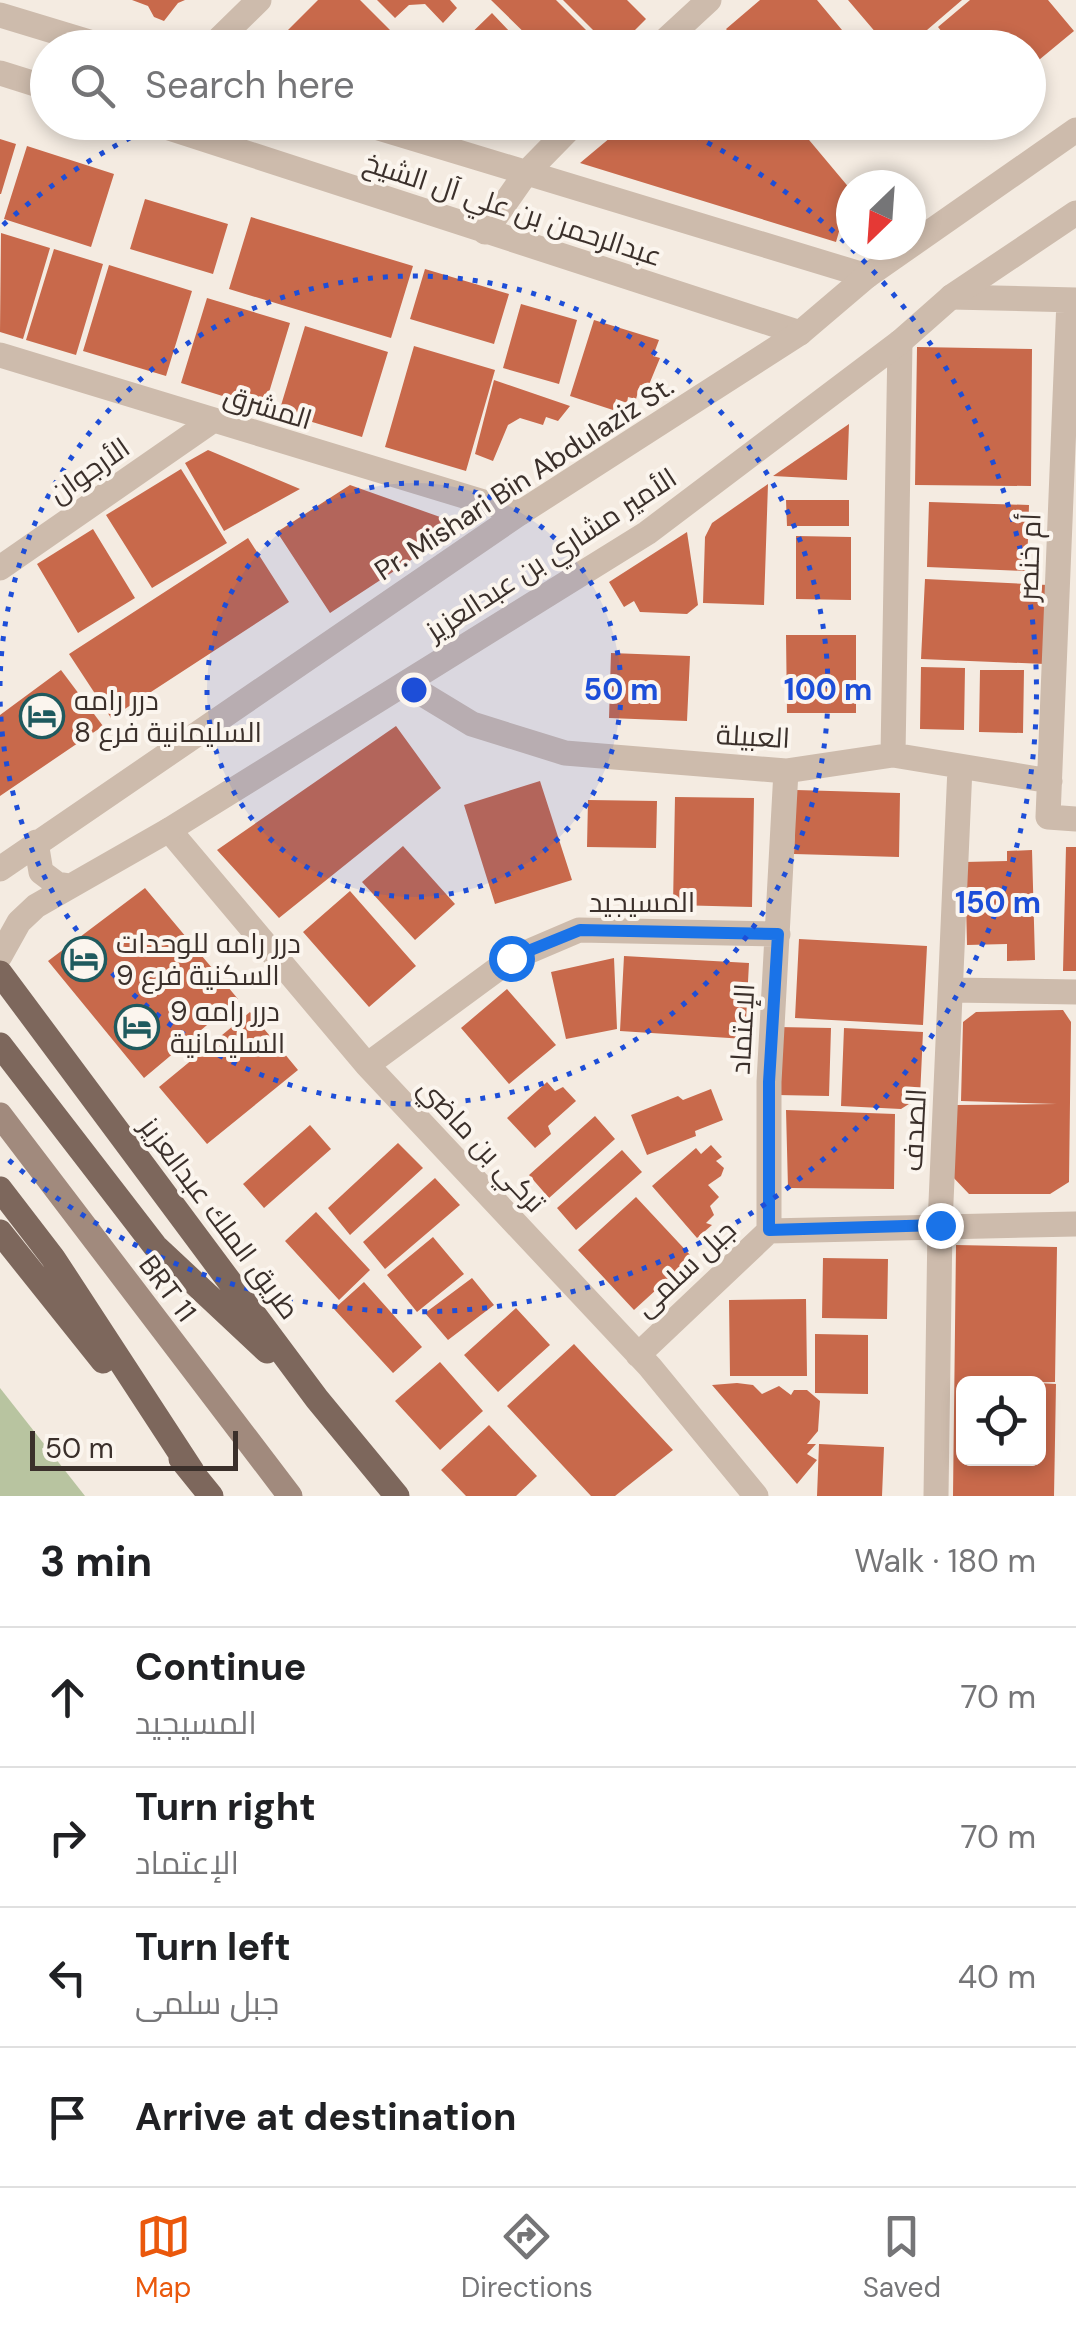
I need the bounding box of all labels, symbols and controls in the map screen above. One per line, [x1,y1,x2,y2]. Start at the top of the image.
search box [30,30,1046,140]
icon: search [65,58,120,113]
text: Search here [145,60,355,110]
street label: عبدالرحمن بن علي آل الشيخ [358,144,667,278]
north arrow [836,170,926,260]
street label: Pr. Mishari Bin Abdulaziz St. [368,368,681,589]
street label: المشرق [219,377,316,438]
street label: الأرجوان [41,429,137,512]
street label: الأمير مشاري بن عبدالعزيز [417,459,685,653]
street label: أم خنصر [1009,513,1051,603]
text: 50 m [583,670,659,709]
text: 100 m [784,670,872,709]
centre of rings [396,672,432,708]
place label: درر رامه السليمانية فرع 8 [74,682,262,751]
hotel icon: درر رامه السليمانية فرع 8 [19,693,65,739]
street label: العبيلة [715,716,791,757]
text: 150 m [955,883,1041,922]
street label: المسيجيد [589,884,695,921]
place label: درر رامه للوحدات السكنية فرع 9 [116,925,301,994]
hotel icon: درر رامه للوحدات السكنية فرع 9 [61,936,107,982]
route start [489,936,535,982]
street label: الإعتماد [722,983,763,1075]
place label: درر رامه 9 السليمانية [170,993,285,1062]
hotel icon: درر رامه 9 السليمانية [114,1004,160,1050]
street label: تركي بن ماضي [408,1070,554,1223]
street label: الصدف [894,1088,935,1172]
street label: طريق الملك عبدالعزيز [130,1108,308,1327]
route end [918,1203,964,1249]
street label: جبل سلمى [627,1212,744,1325]
street label: BRT 11 [131,1248,205,1329]
map controls [956,1376,1046,1466]
button: locate [956,1376,1046,1466]
scale bar [30,1426,238,1470]
text: 50 m [45,1430,114,1467]
text: 3 min [40,1534,152,1589]
text: Walk · 180 m [854,1540,1036,1582]
text: Continue [135,1642,306,1692]
icon: ahead [40,1670,95,1725]
text: 70 m [960,1676,1036,1718]
text: المسيجيد [135,1702,257,1744]
text: Turn right [135,1782,316,1832]
icon: right [40,1810,95,1865]
text: 70 m [960,1816,1036,1858]
text: الإعتماد [135,1842,239,1884]
text: Turn left [135,1922,291,1972]
icon: left [40,1950,95,2005]
text: 40 m [958,1956,1036,1998]
text: جبل سلمى [135,1982,279,2024]
icon: arrive [40,2090,95,2145]
text: Arrive at destination [135,2092,517,2142]
tab: Map [135,2209,191,2306]
tab: Directions [461,2209,593,2306]
tab: Saved [863,2209,941,2306]

